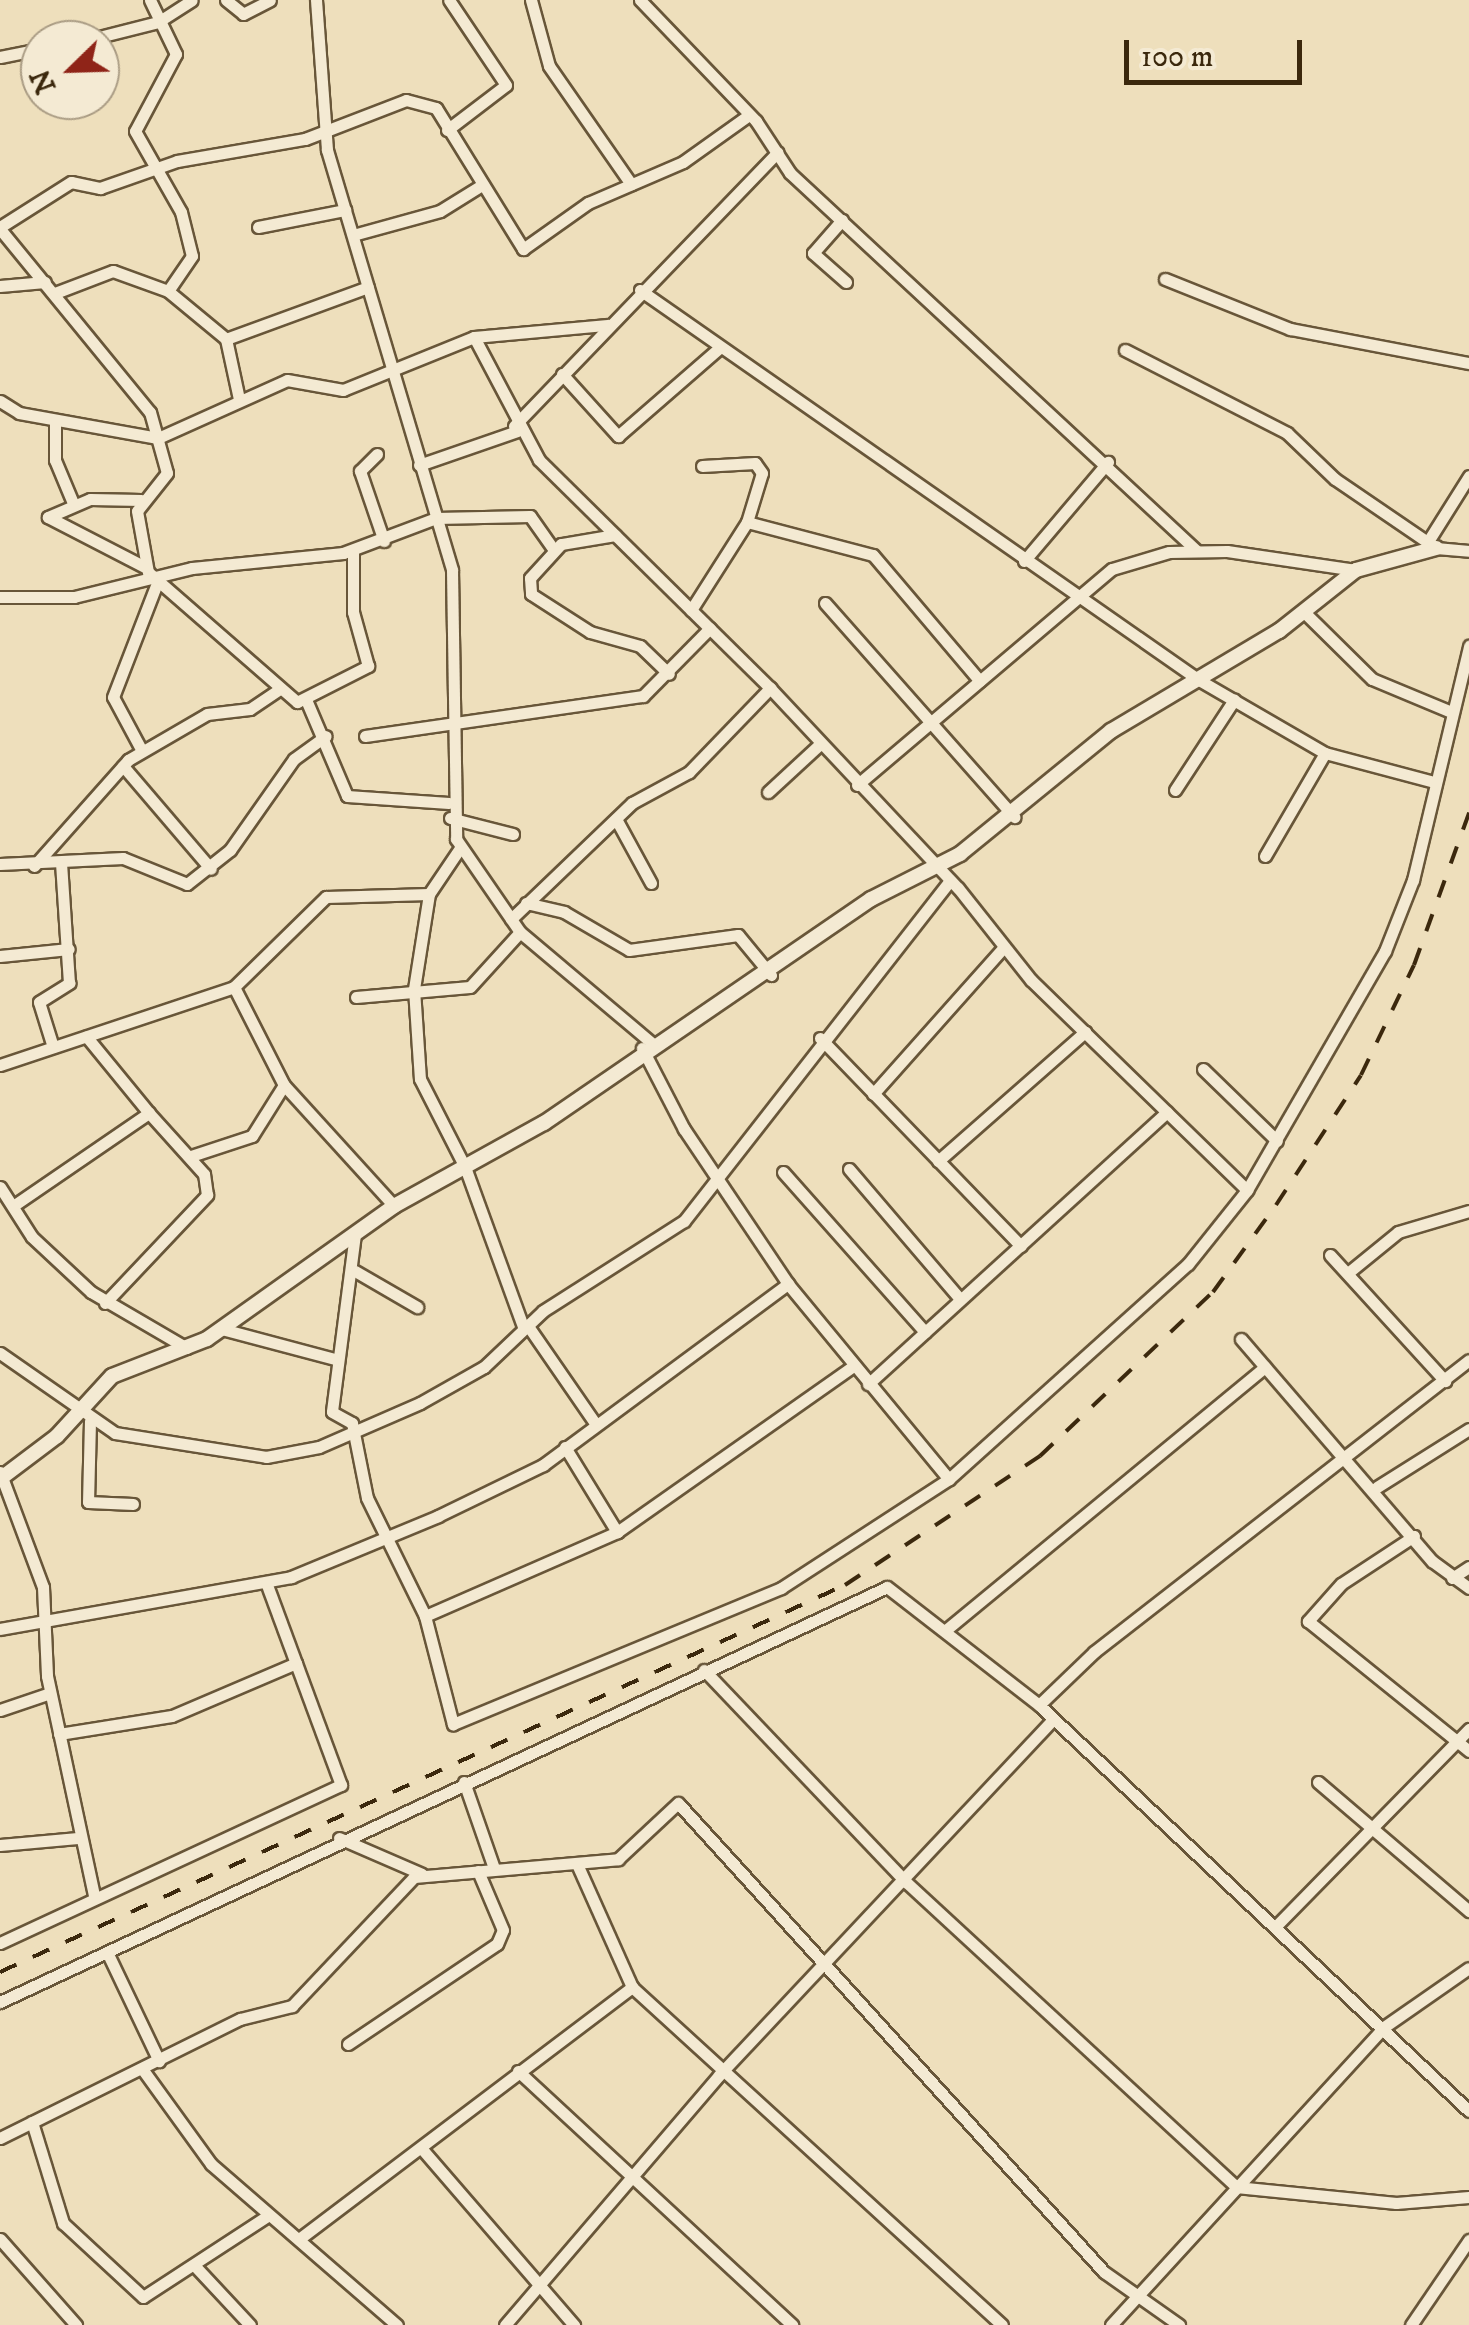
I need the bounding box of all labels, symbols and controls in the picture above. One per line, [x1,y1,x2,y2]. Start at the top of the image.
north arrow [20,20,120,120]
scale bar [1129,20,1306,82]
text: 100 m [1141,39,1213,76]
text: N [23,64,64,99]

